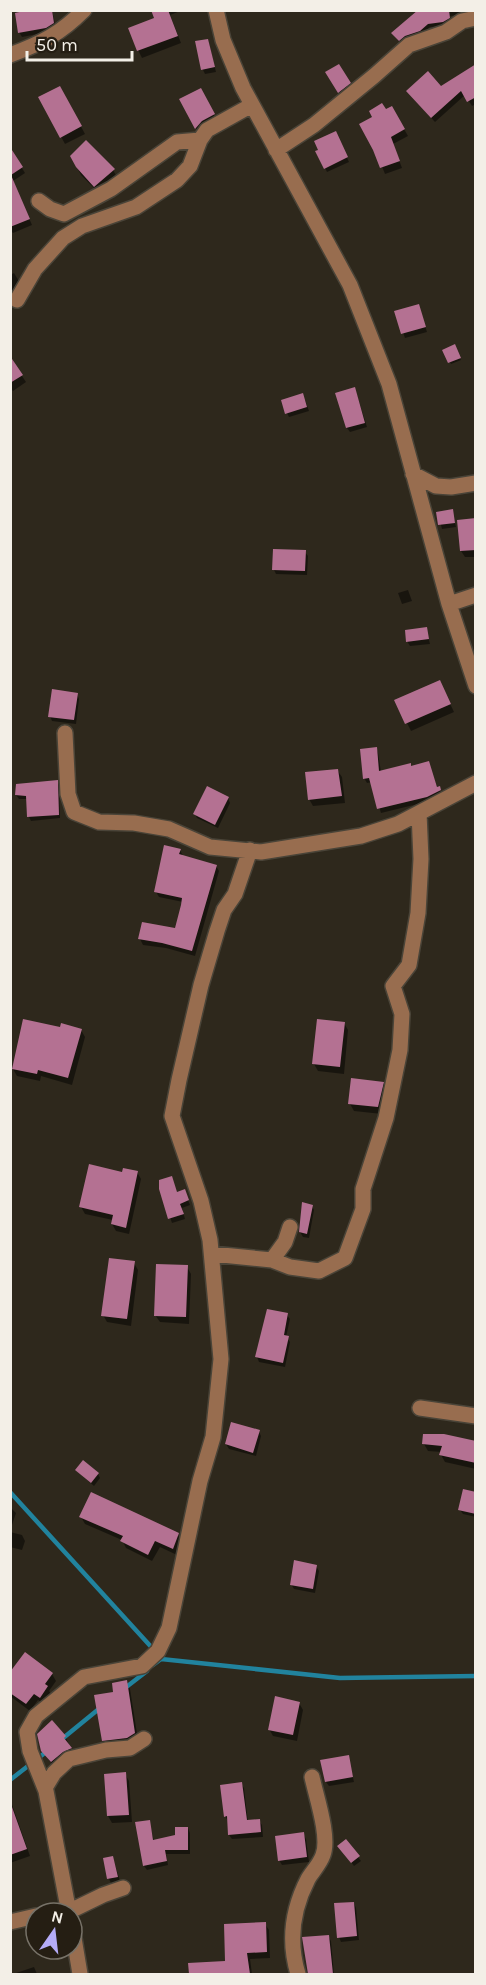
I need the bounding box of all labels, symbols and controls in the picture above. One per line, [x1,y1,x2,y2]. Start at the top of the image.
scale bar [27,24,132,62]
text: 50 m [36,34,78,56]
north arrow [24,1901,84,1961]
text: N [50,1906,65,1928]

